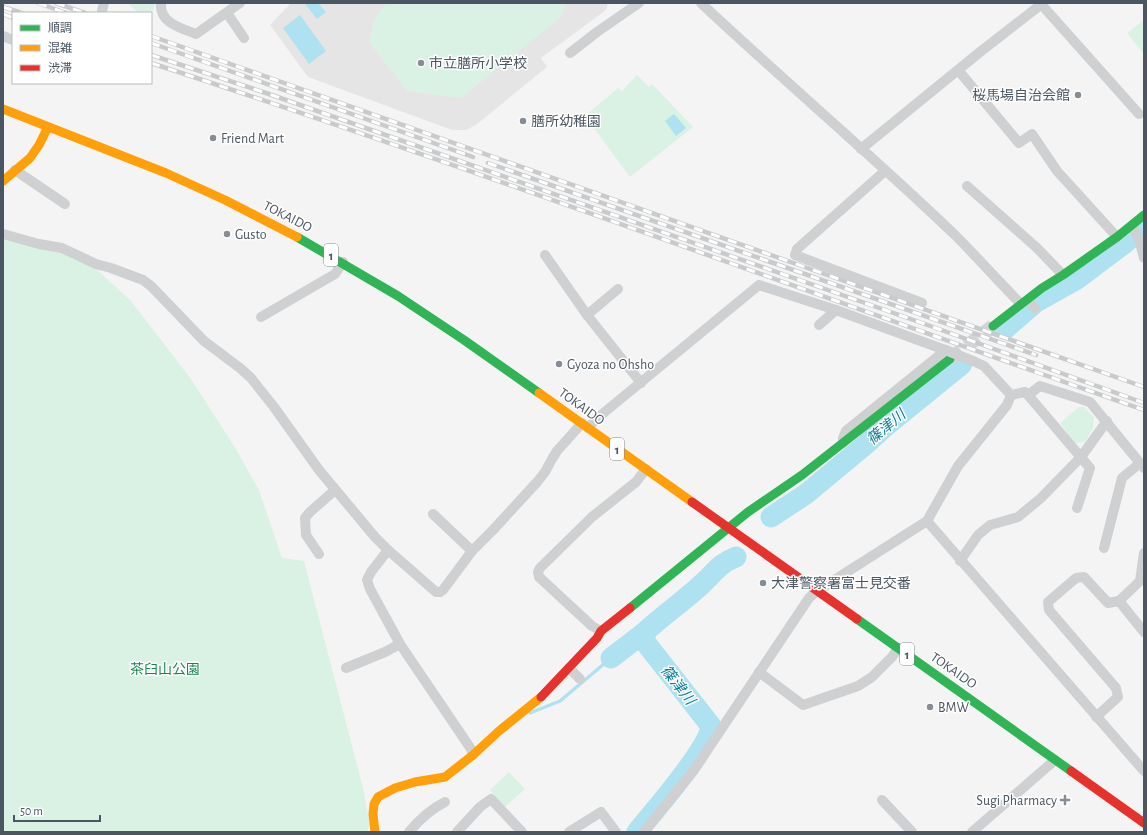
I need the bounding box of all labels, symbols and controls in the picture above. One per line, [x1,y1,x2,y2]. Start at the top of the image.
legend [12,12,152,84]
text: 順調 [48,22,72,34]
text: 混雑 [48,41,72,54]
place label: 市立膳所小学校 [429,56,527,71]
marker: 市立膳所小学校 [416,58,426,68]
text: 渋滞 [48,62,72,74]
place label: 桜馬場自治会館 [972,88,1070,103]
marker: 桜馬場自治会館 [1073,90,1083,100]
place label: 膳所幼稚園 [531,114,601,129]
marker: 膳所幼稚園 [518,116,528,126]
place label: Friend Mart [221,132,284,146]
marker: Friend Mart [208,133,218,143]
street label: TOKAIDO [261,199,314,235]
place label: Gusto [235,228,267,242]
marker: Gusto [222,229,232,239]
road number: 1 [324,244,338,266]
place label: Gyoza no Ohsho [567,358,654,372]
marker: Gyoza no Ohsho [554,359,564,369]
street label: TOKAIDO [556,386,607,428]
water label: 篠津川 [864,405,910,448]
road number: 1 [610,438,624,460]
place label: 大津警察署富士見交番 [771,576,911,591]
marker: 大津警察署富士見交番 [758,578,768,588]
road number: 1 [900,643,914,665]
street label: TOKAIDO [928,650,979,692]
park label: 茶臼山公園 [130,662,200,677]
water label: 篠津川 [658,662,699,709]
place label: BMW [938,701,969,715]
marker: BMW [925,702,935,712]
place label: Sugi Pharmacy [976,794,1057,808]
marker: Sugi Pharmacy [1060,795,1070,805]
scale bar [14,797,100,823]
text: 50 m [20,805,43,817]

